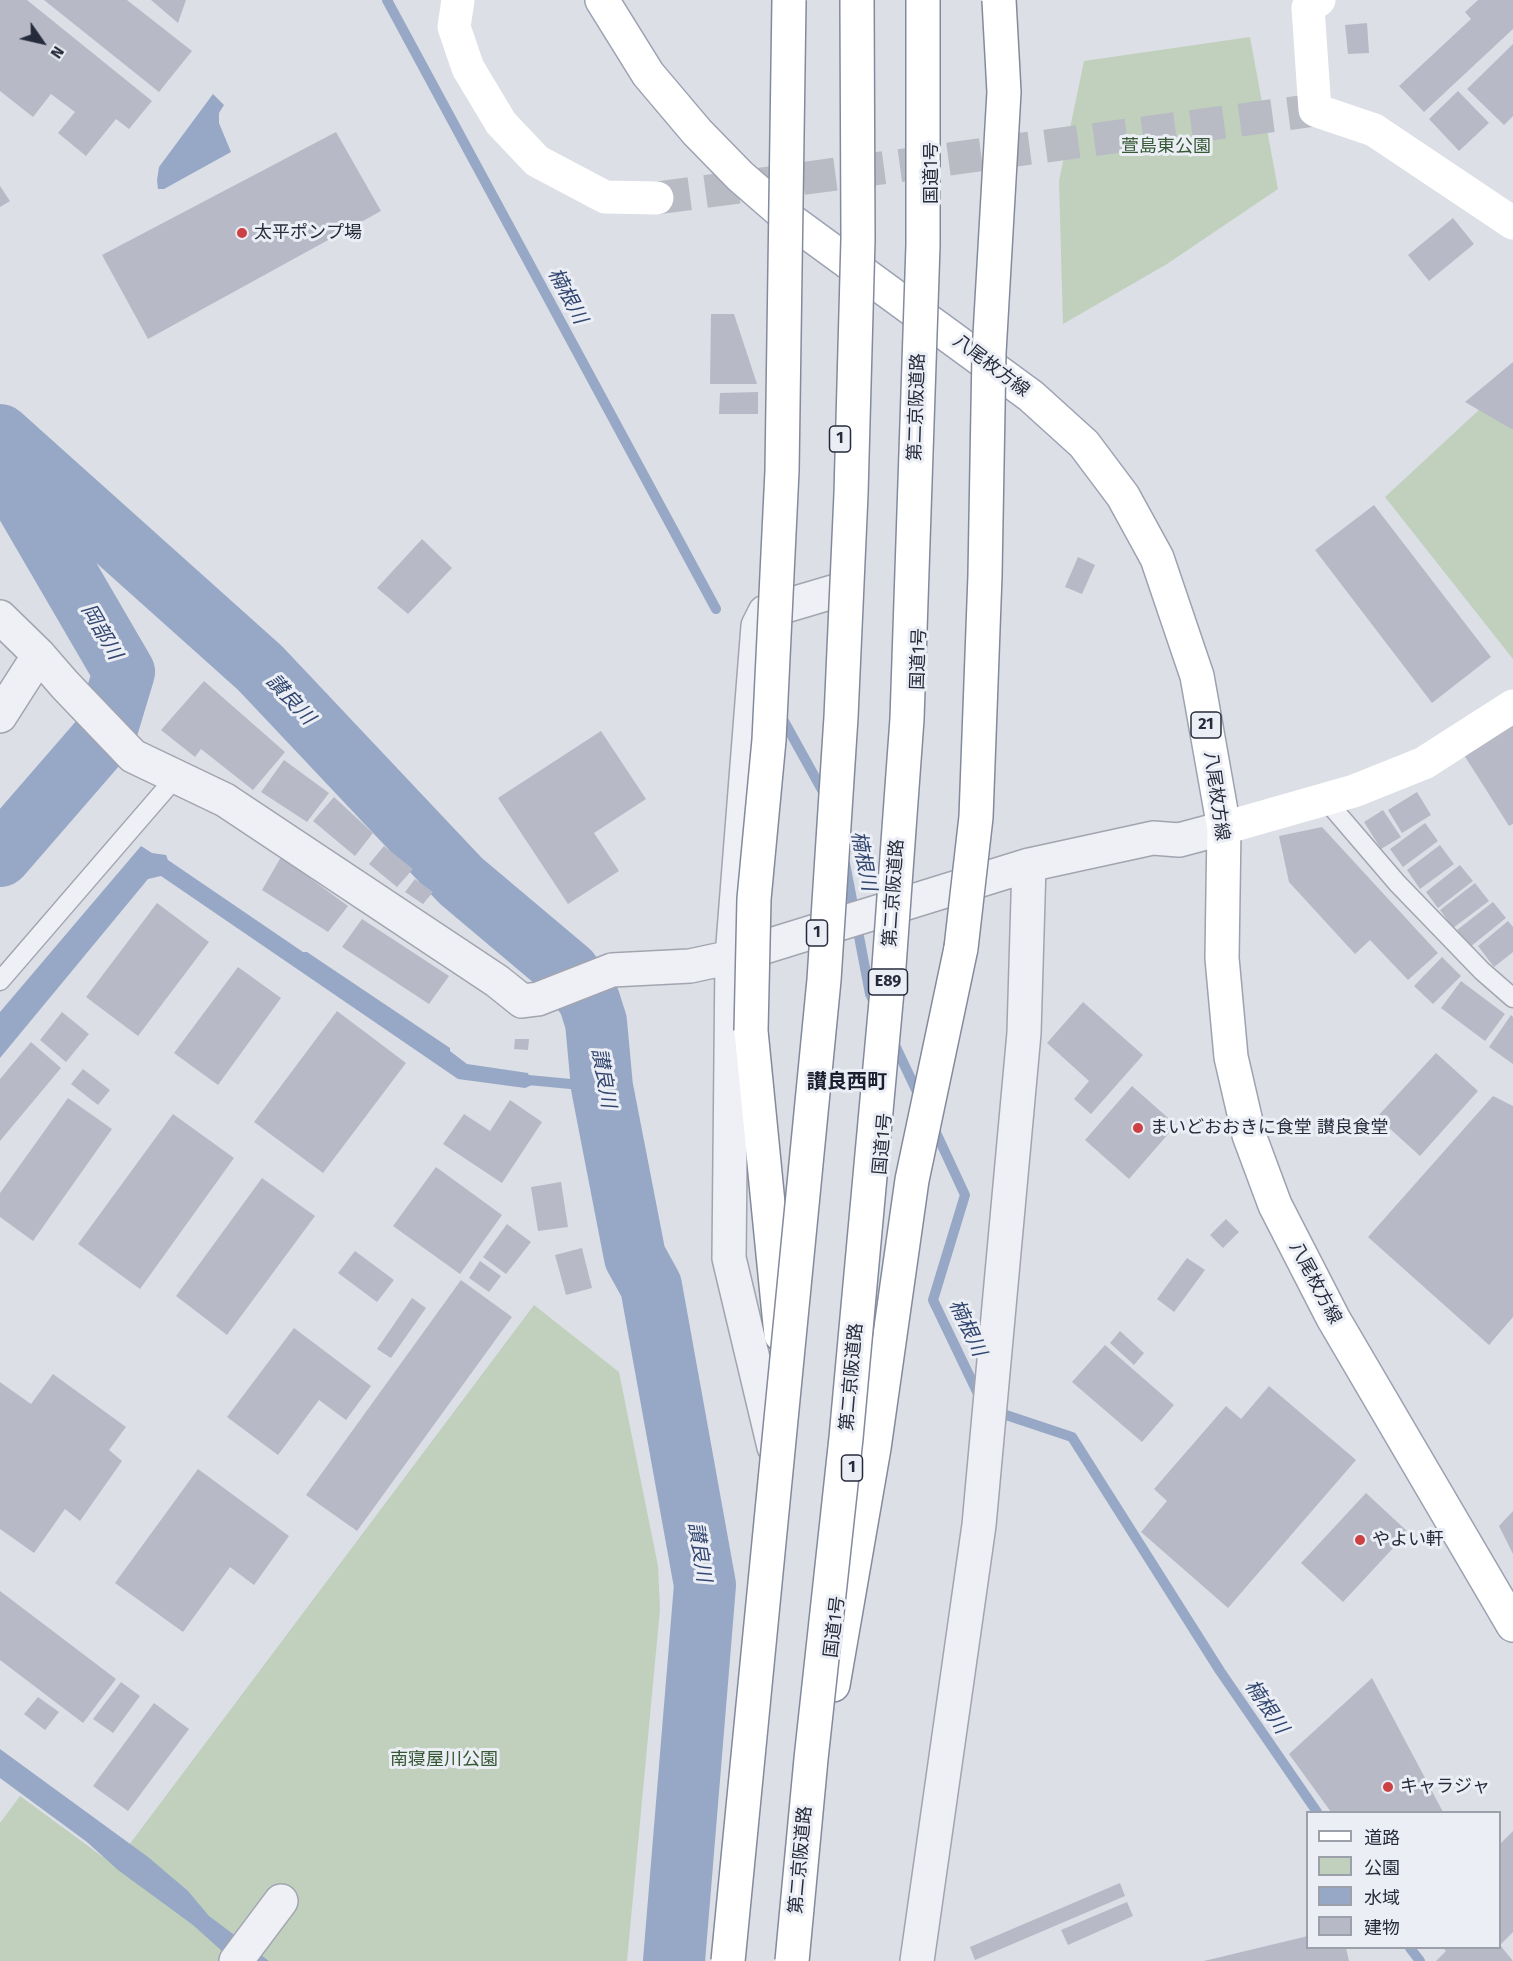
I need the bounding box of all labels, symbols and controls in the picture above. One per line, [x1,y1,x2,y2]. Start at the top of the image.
north arrow [12,12,72,72]
text: N [46,43,68,62]
park label: 萱島東公園 [1121,136,1211,158]
street label: 国道1号 [921,142,943,204]
place label: 太平ポンプ場 [254,222,362,244]
marker: 太平ポンプ場 [235,226,249,240]
water label: 楠根川 [542,264,592,328]
street label: 八尾枚方線 [949,330,1033,402]
street label: 第二京阪道路 [904,353,930,461]
road number: 1 [830,426,850,452]
water label: 岡部川 [76,600,126,664]
street label: 国道1号 [907,628,931,690]
water label: 讃良川 [261,670,319,730]
road number: 21 [1191,712,1221,738]
street label: 八尾枚方線 [1199,750,1233,842]
water label: 楠根川 [845,829,881,893]
street label: 第二京阪道路 [879,838,909,948]
road number: 1 [806,920,828,946]
road number: E89 [868,969,908,995]
water label: 讃良川 [586,1046,620,1110]
district label: 讃良西町 [807,1070,887,1094]
street label: 国道1号 [870,1112,896,1176]
place label: まいどおおきに食堂 讃良食堂 [1150,1117,1389,1139]
marker: まいどおおきに食堂 讃良食堂 [1131,1121,1145,1135]
street label: 八尾枚方線 [1284,1238,1346,1328]
water label: 楠根川 [943,1296,991,1360]
street label: 第二京阪道路 [837,1322,867,1432]
road number: 1 [842,1455,862,1481]
water label: 讃良川 [682,1520,716,1584]
place label: やよい軒 [1372,1529,1444,1551]
marker: やよい軒 [1353,1533,1367,1547]
street label: 国道1号 [821,1595,849,1659]
water label: 楠根川 [1239,1675,1293,1739]
park label: 南寝屋川公園 [390,1749,498,1771]
place label: キャラジャ [1400,1776,1490,1798]
marker: キャラジャ [1381,1780,1395,1794]
street label: 第二京阪道路 [786,1805,816,1915]
legend [1306,1811,1501,1949]
text: 道路 [1364,1827,1400,1849]
text: 公園 [1364,1857,1400,1879]
text: 水域 [1364,1887,1400,1909]
text: 建物 [1364,1917,1400,1939]

